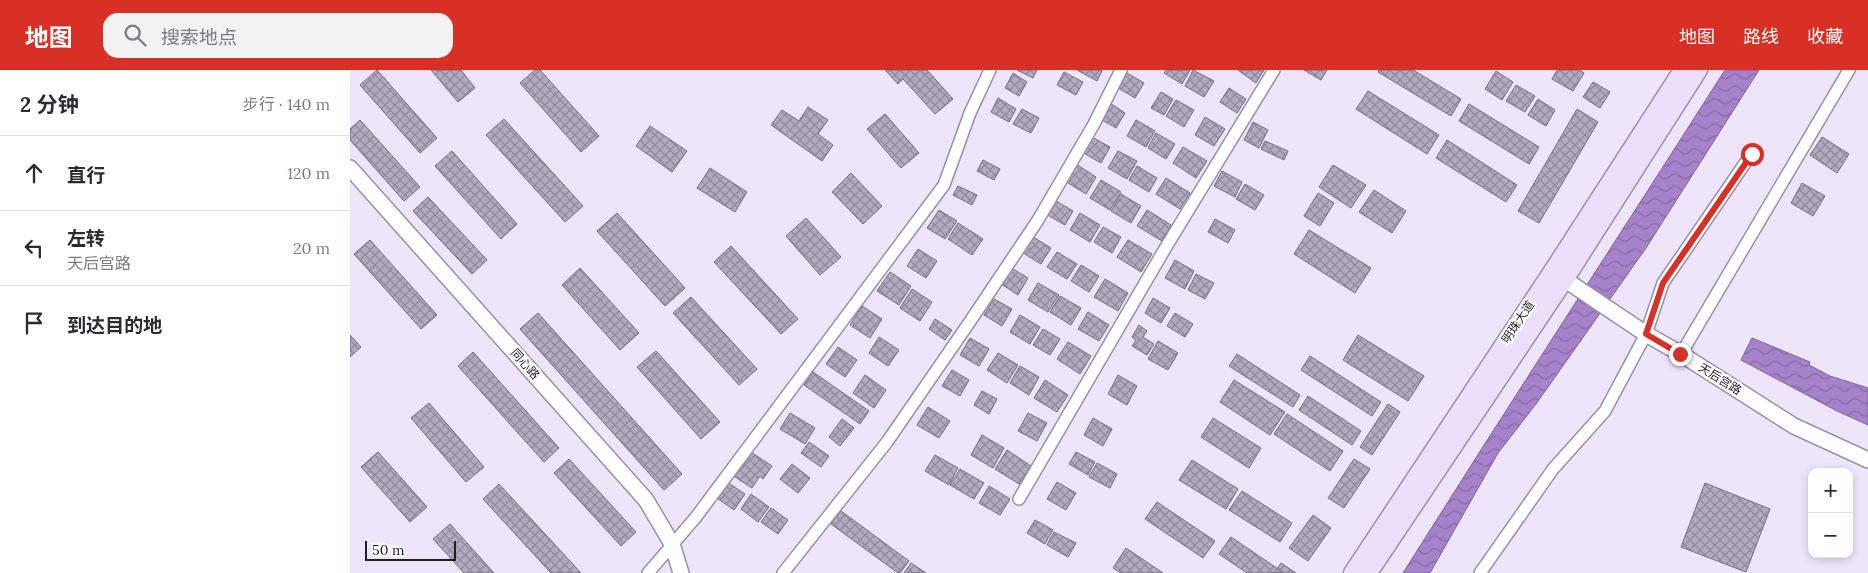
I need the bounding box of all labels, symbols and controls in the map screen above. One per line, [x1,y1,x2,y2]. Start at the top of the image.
search box [103,13,453,58]
icon: search [121,21,149,49]
text: 地图 [25,22,73,53]
text: 搜索地点 [161,25,237,49]
text: 地图 [1679,25,1715,48]
text: 路线 [1743,25,1779,48]
text: 收藏 [1807,25,1843,48]
text: 2 分钟 [20,91,79,118]
text: 步行 · 140 m [243,94,330,114]
route start [1741,143,1764,166]
icon: ahead [20,159,48,187]
text: 直行 [67,163,105,187]
text: 120 m [287,163,330,183]
text: 左转 [67,226,105,250]
icon: left [20,234,48,262]
text: 20 m [293,238,330,258]
text: 天后宫路 [67,253,131,273]
street label: 明珠大道 [1498,298,1537,346]
icon: arrive [20,309,48,337]
text: 到达目的地 [67,313,162,337]
route end [1669,343,1692,366]
street label: 同心路 [508,345,543,382]
street label: 天后宫路 [1696,359,1745,398]
map controls [1808,468,1853,558]
button: + [1808,468,1853,513]
button: − [1808,513,1853,558]
scale bar [365,538,456,561]
text: 50 m [372,541,405,559]

